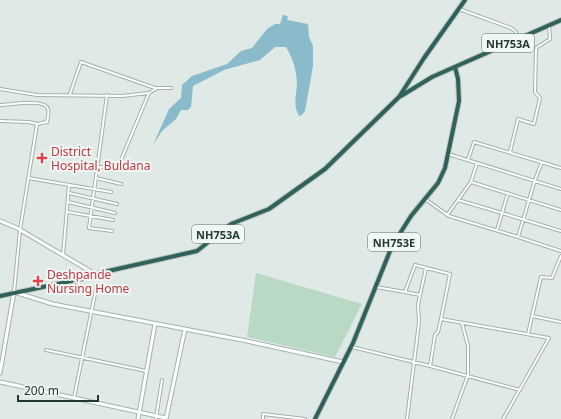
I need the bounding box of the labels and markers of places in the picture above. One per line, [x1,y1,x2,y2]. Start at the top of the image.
place label: District Hospital, Buldana [51,143,150,174]
marker: District Hospital, Buldana [36,152,48,164]
place label: Deshpande Nursing Home [47,266,130,297]
marker: Deshpande Nursing Home [32,275,44,287]

